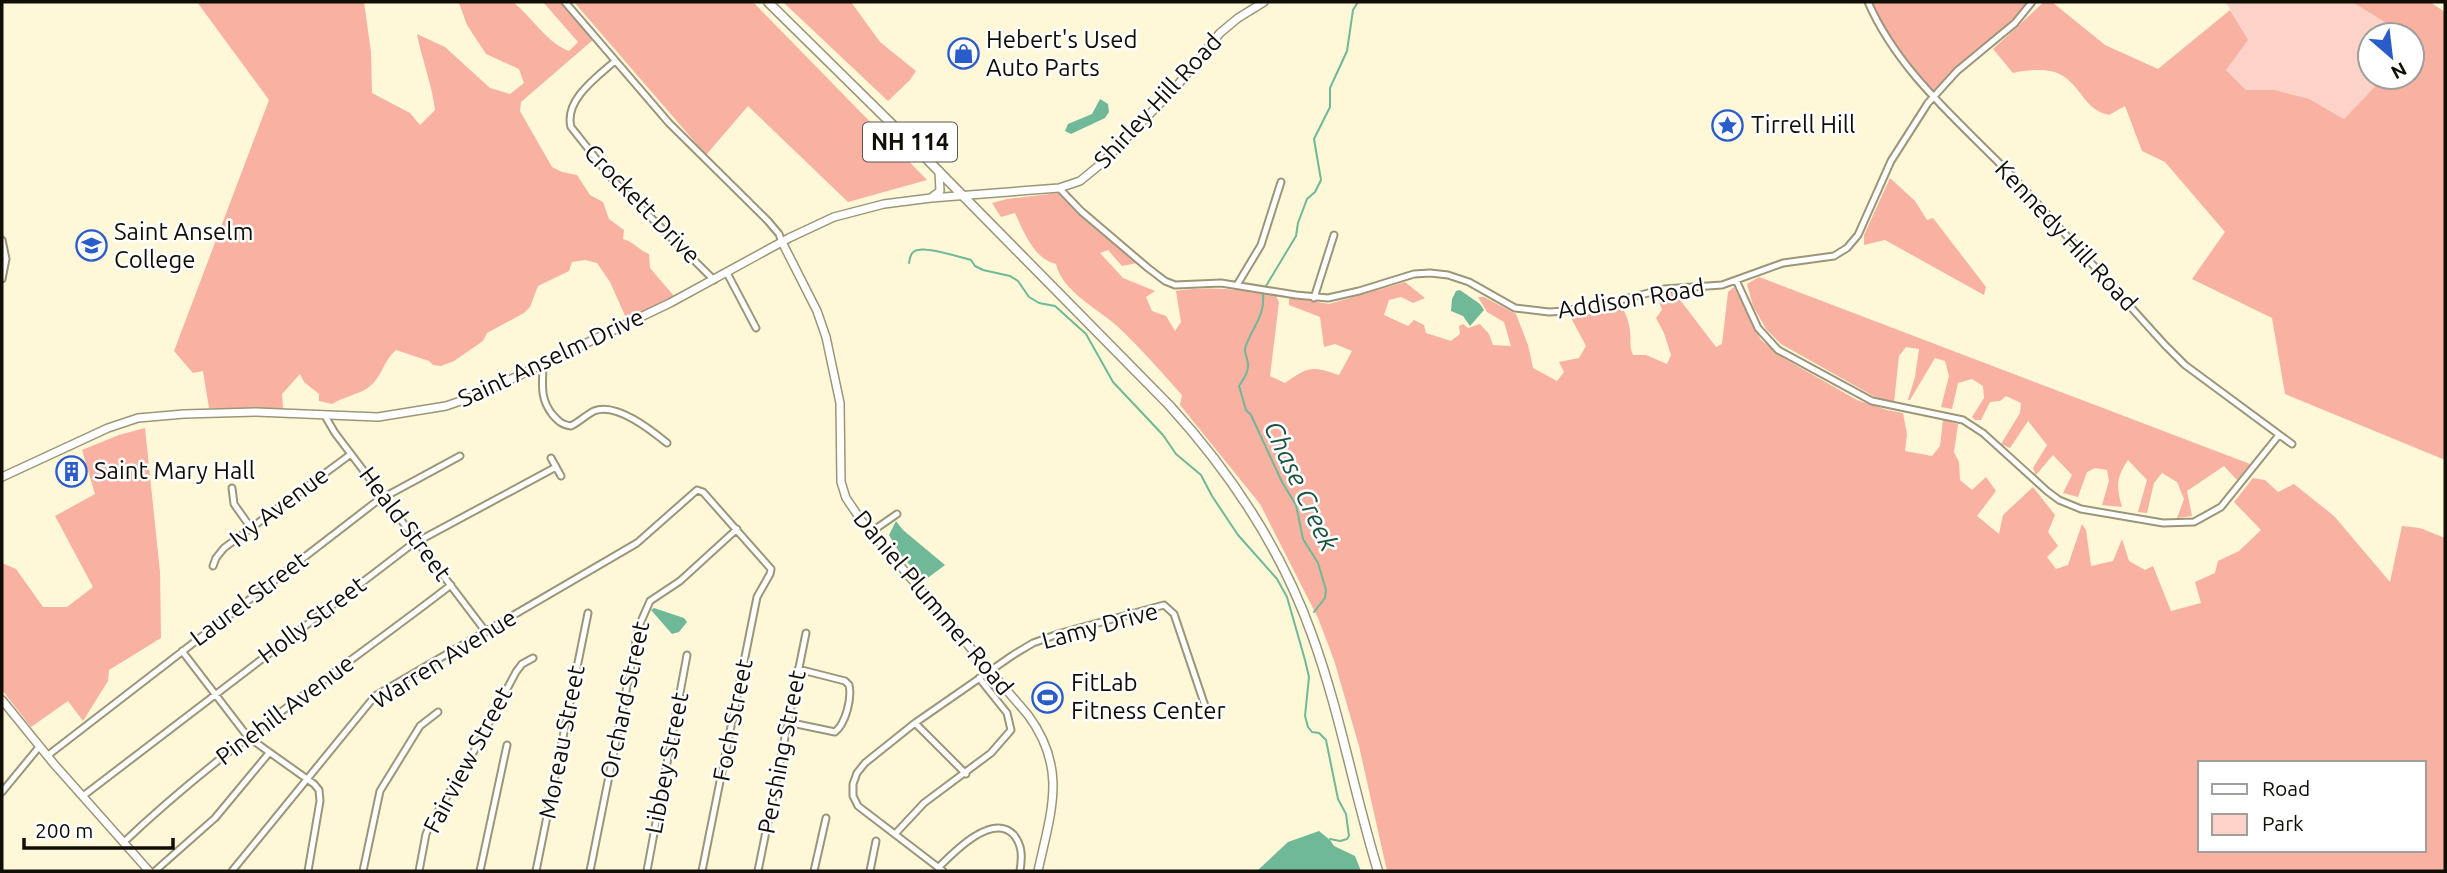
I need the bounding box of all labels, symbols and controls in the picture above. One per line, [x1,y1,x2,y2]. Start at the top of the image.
north arrow [2356,21,2426,91]
place label: Hebert's Used Auto Parts [986,26,1138,81]
street label: Shirley Hill Road [1089,28,1227,173]
shop icon: Hebert's Used Auto Parts [946,37,980,71]
text: N [2388,58,2410,84]
place icon: Tirrell Hill [1711,108,1745,142]
place label: Tirrell Hill [1751,111,1855,138]
road number: NH 114 [863,122,957,162]
street label: Crockett Drive [579,139,706,269]
street label: Kennedy Hill Road [1990,155,2143,316]
place label: Saint Anselm College [114,218,253,273]
school or university icon: Saint Anselm College [74,229,108,263]
street label: Addison Road [1555,274,1706,323]
street label: Saint Anselm Drive [454,303,648,412]
water label: Chase Creek [1259,416,1345,556]
building icon: Saint Mary Hall [54,454,88,488]
place label: Saint Mary Hall [94,457,255,484]
street label: Ivy Avenue [224,461,333,552]
street label: Heald Street [354,462,457,586]
street label: Daniel Plummer Road [848,505,1019,701]
street label: Laurel Street [185,546,313,651]
street label: Holly Street [253,570,371,669]
street label: Lamy Drive [1039,597,1161,654]
street label: Warren Avenue [366,603,521,714]
street label: Orchard Street [595,618,655,781]
street label: Pinehill Avenue [210,649,359,770]
street label: Foch Street [707,656,758,783]
street label: Moreau Street [533,662,590,821]
street label: Pershing Street [752,667,811,836]
place label: FitLab Fitness Center [1071,669,1226,724]
sports icon: FitLab Fitness Center [1031,680,1065,714]
street label: Fairview Street [418,682,518,837]
street label: Libbey Street [640,689,694,836]
legend [2198,761,2426,852]
text: Road [2262,776,2310,800]
scale bar [24,806,173,850]
text: Park [2262,811,2304,835]
text: 200 m [35,818,93,842]

